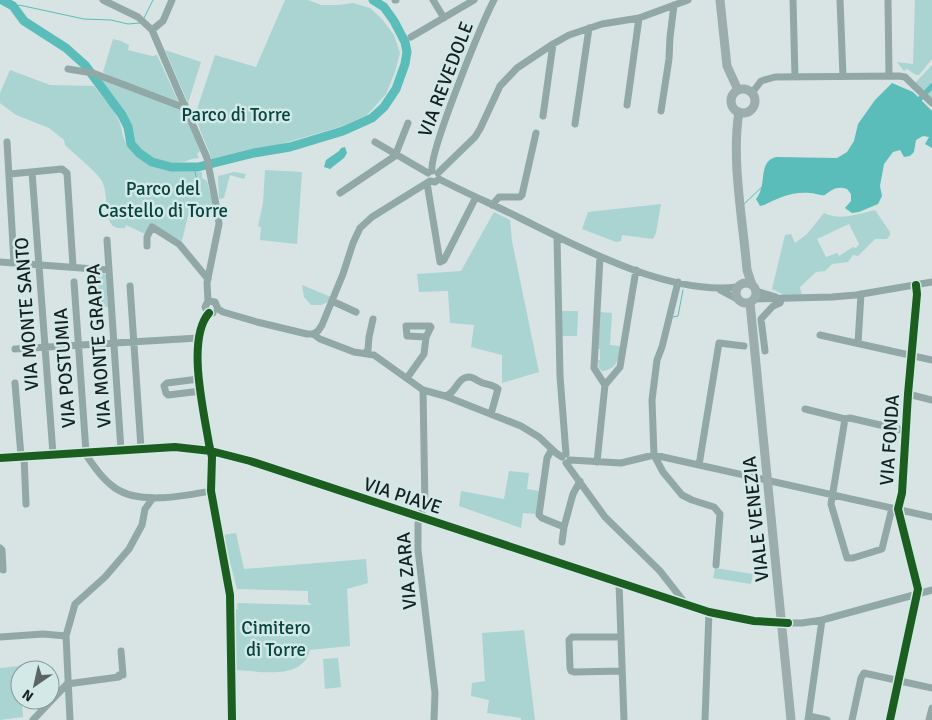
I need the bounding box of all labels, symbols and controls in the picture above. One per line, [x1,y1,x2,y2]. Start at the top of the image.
street label: VIA REVEDOLE [413,18,479,140]
park label: Parco di Torre [181,103,291,127]
park label: Parco del Castello di Torre [98,177,228,223]
street label: VIA MONTE SANTO [10,236,44,391]
street label: VIA MONTE GRAPPA [81,263,117,429]
street label: VIA POSTUMIA [49,307,81,429]
street label: VIA FONDA [875,393,905,486]
street label: VIALE VENEZIA [737,455,775,583]
street label: VIA PIAVE [360,472,445,520]
street label: VIA ZARA [392,531,422,611]
park label: Cimitero di Torre [241,616,311,662]
north arrow [10,660,60,710]
text: N [19,686,37,705]

